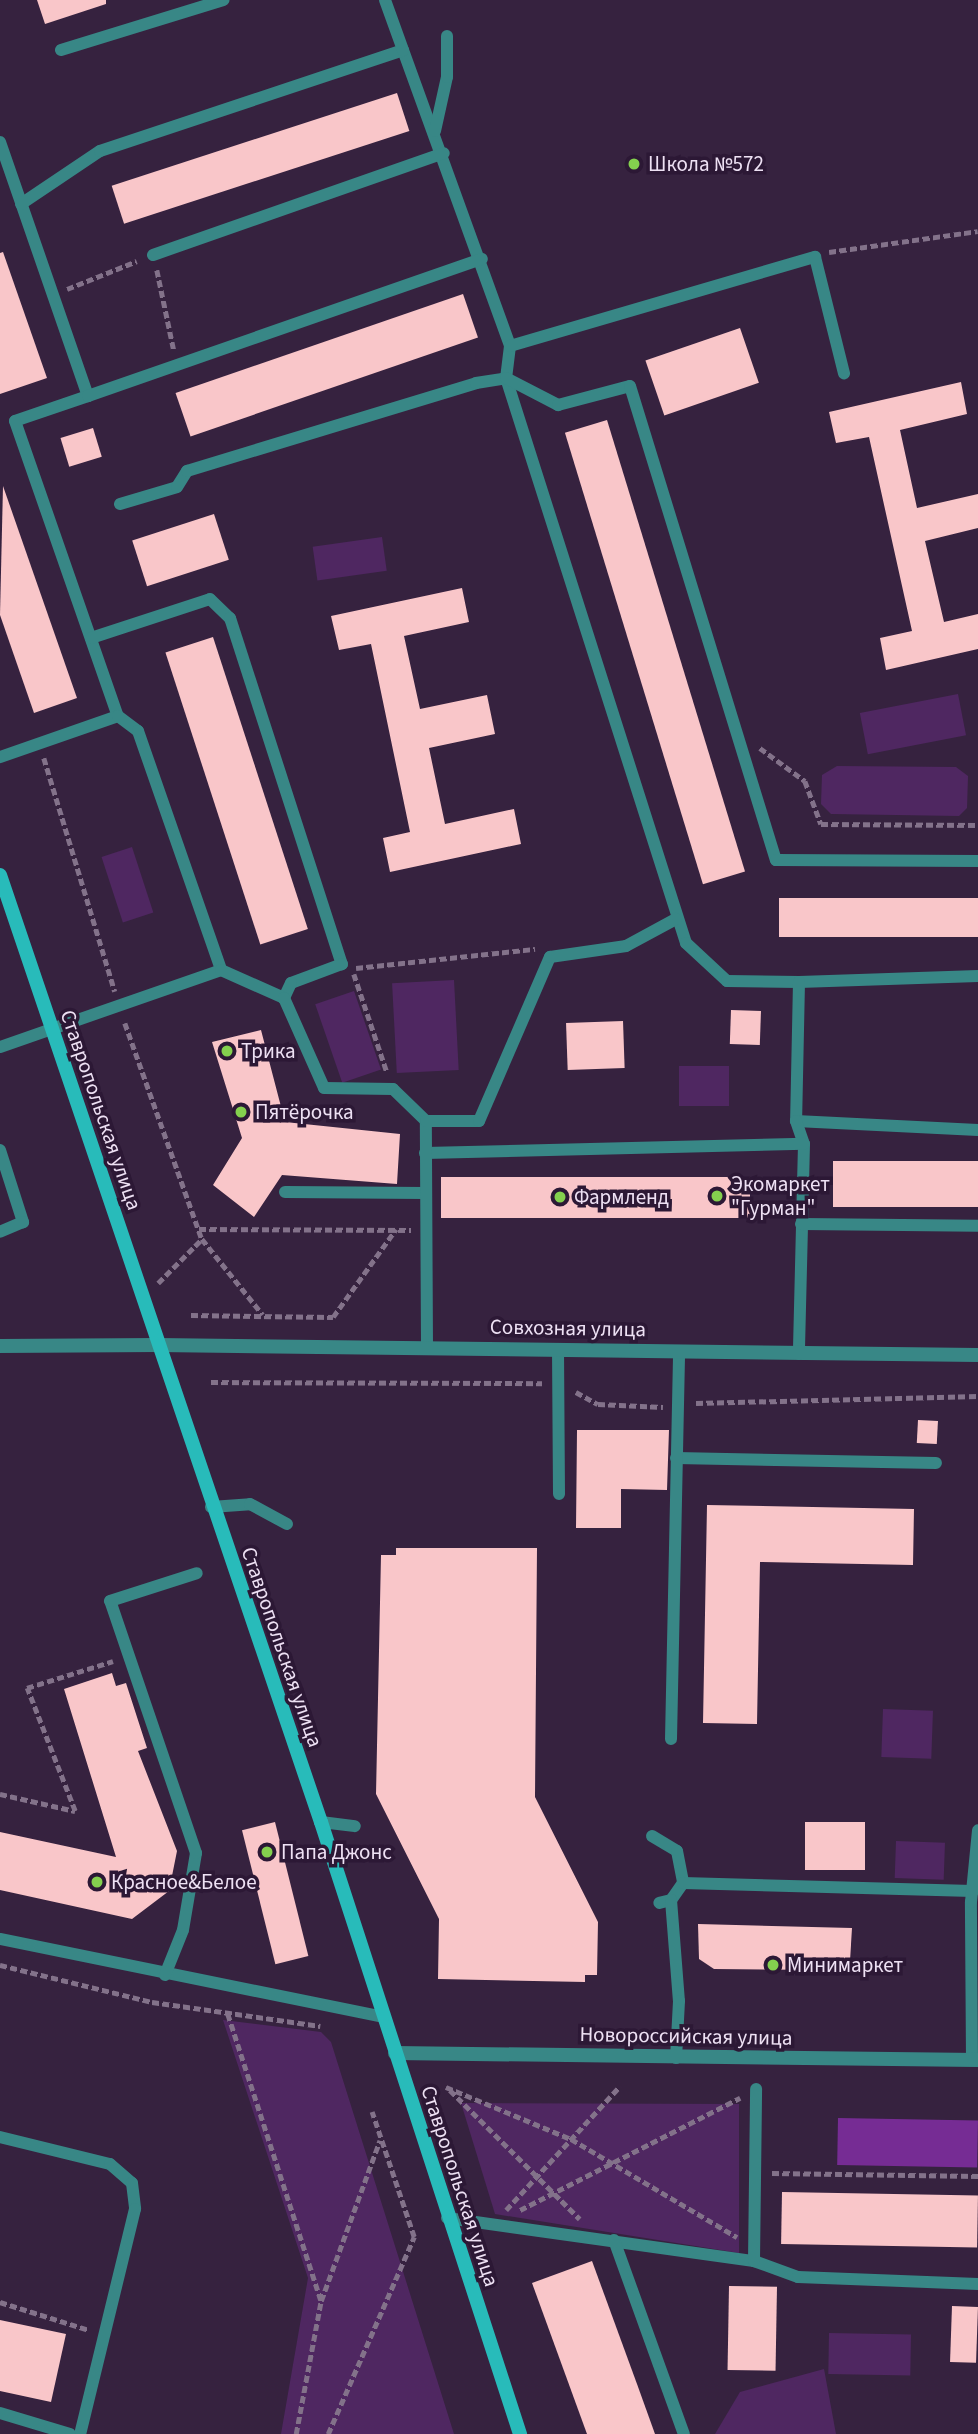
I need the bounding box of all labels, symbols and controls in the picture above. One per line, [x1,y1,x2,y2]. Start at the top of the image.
place label: Школа №572 [648,151,764,177]
marker: Школа №572 [626,156,642,172]
street label: Ставропольская улица [55,1007,147,1213]
place label: Трика [241,1038,296,1064]
marker: Трика [219,1043,235,1059]
place label: Пятёрочка [255,1099,354,1125]
marker: Пятёрочка [233,1104,249,1120]
place label: Экомаркет "Гурман" [731,1171,830,1221]
place label: Фармленд [574,1184,669,1210]
marker: Экомаркет "Гурман" [709,1188,725,1204]
marker: Фармленд [552,1189,568,1205]
street label: Совхозная улица [490,1314,646,1342]
street label: Ставропольская улица [236,1544,328,1750]
place label: Папа Джонс [281,1839,392,1865]
marker: Папа Джонс [259,1844,275,1860]
place label: Красное&Белое [111,1869,257,1895]
marker: Красное&Белое [89,1874,105,1890]
place label: Минимаркет [787,1952,903,1978]
marker: Минимаркет [765,1957,781,1973]
street label: Новороссийская улица [579,2022,793,2050]
street label: Ставропольская улица [416,2082,504,2290]

